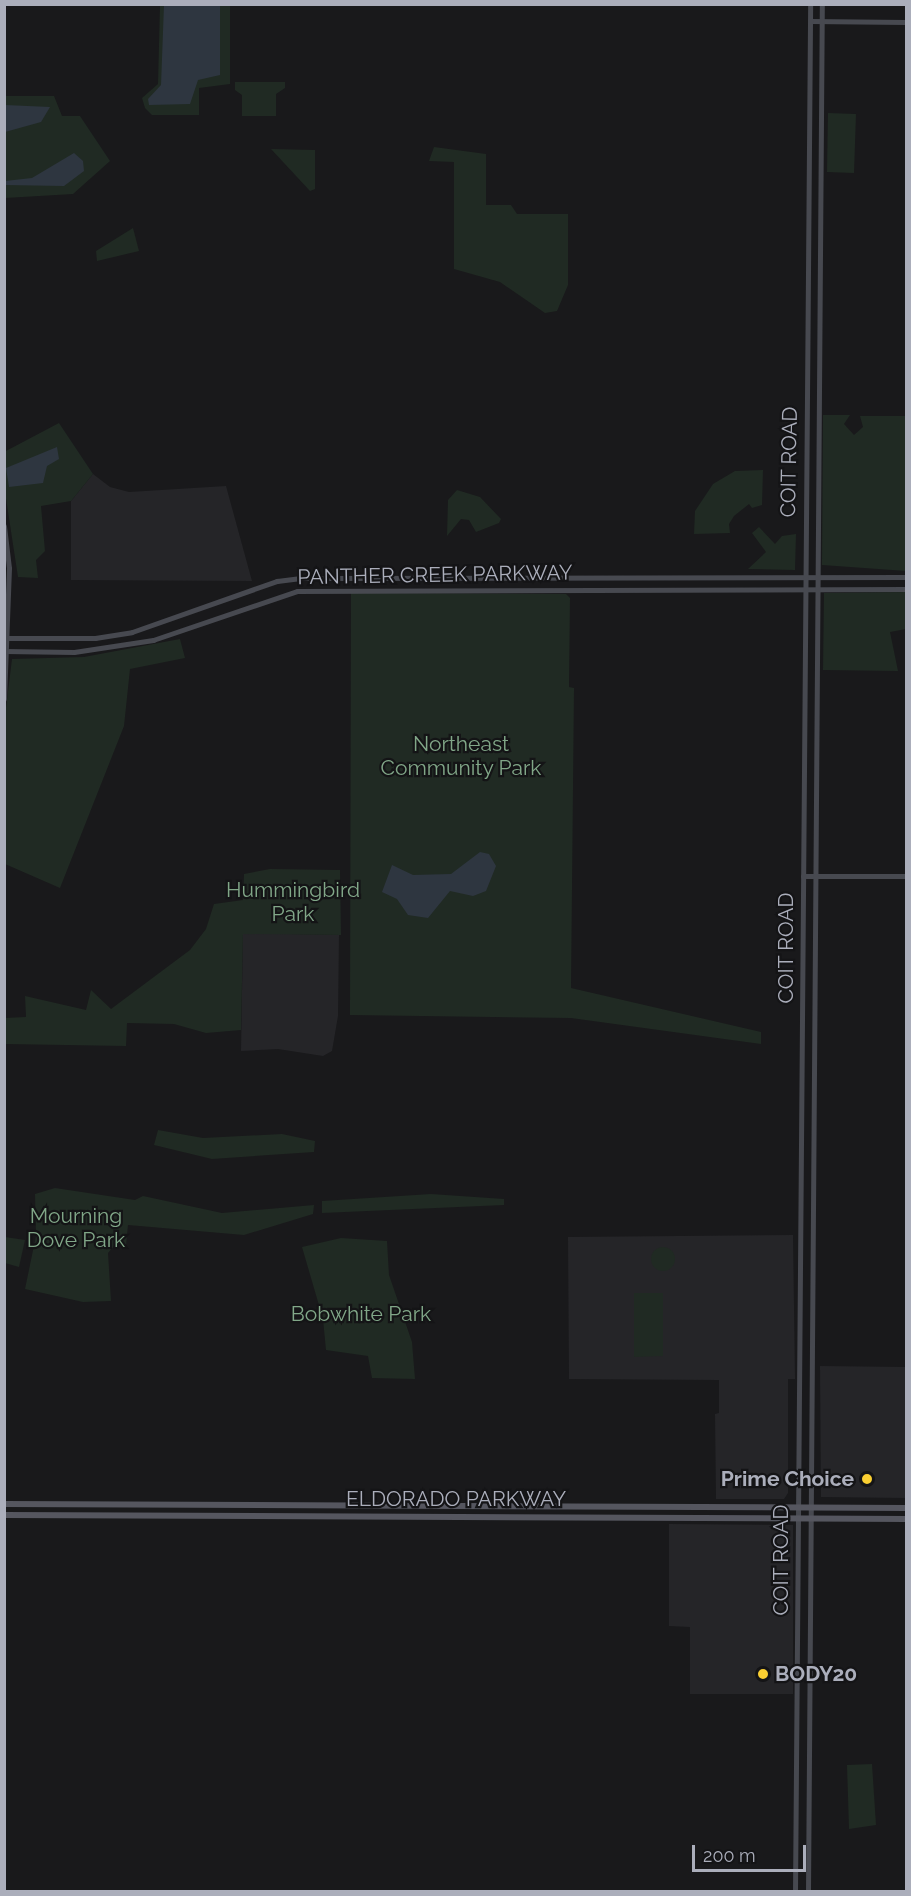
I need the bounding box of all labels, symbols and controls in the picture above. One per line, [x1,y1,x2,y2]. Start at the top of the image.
street label: COIT ROAD [775,406,803,518]
street label: PANTHER CREEK PARKWAY [297,560,573,590]
park label: Northeast Community Park [380,731,542,781]
park label: Hummingbird Park [226,877,360,927]
street label: COIT ROAD [773,892,799,1004]
park label: Mourning Dove Park [27,1203,125,1253]
park label: Bobwhite Park [291,1301,431,1327]
place label: Prime Choice [721,1466,854,1492]
marker: Prime Choice [858,1470,876,1488]
street label: ELDORADO PARKWAY [346,1486,566,1512]
street label: COIT ROAD [768,1504,794,1616]
place label: BODY20 [775,1661,857,1687]
marker: BODY20 [756,1667,770,1681]
scale bar [695,1833,809,1871]
text: 200 m [703,1845,756,1866]

